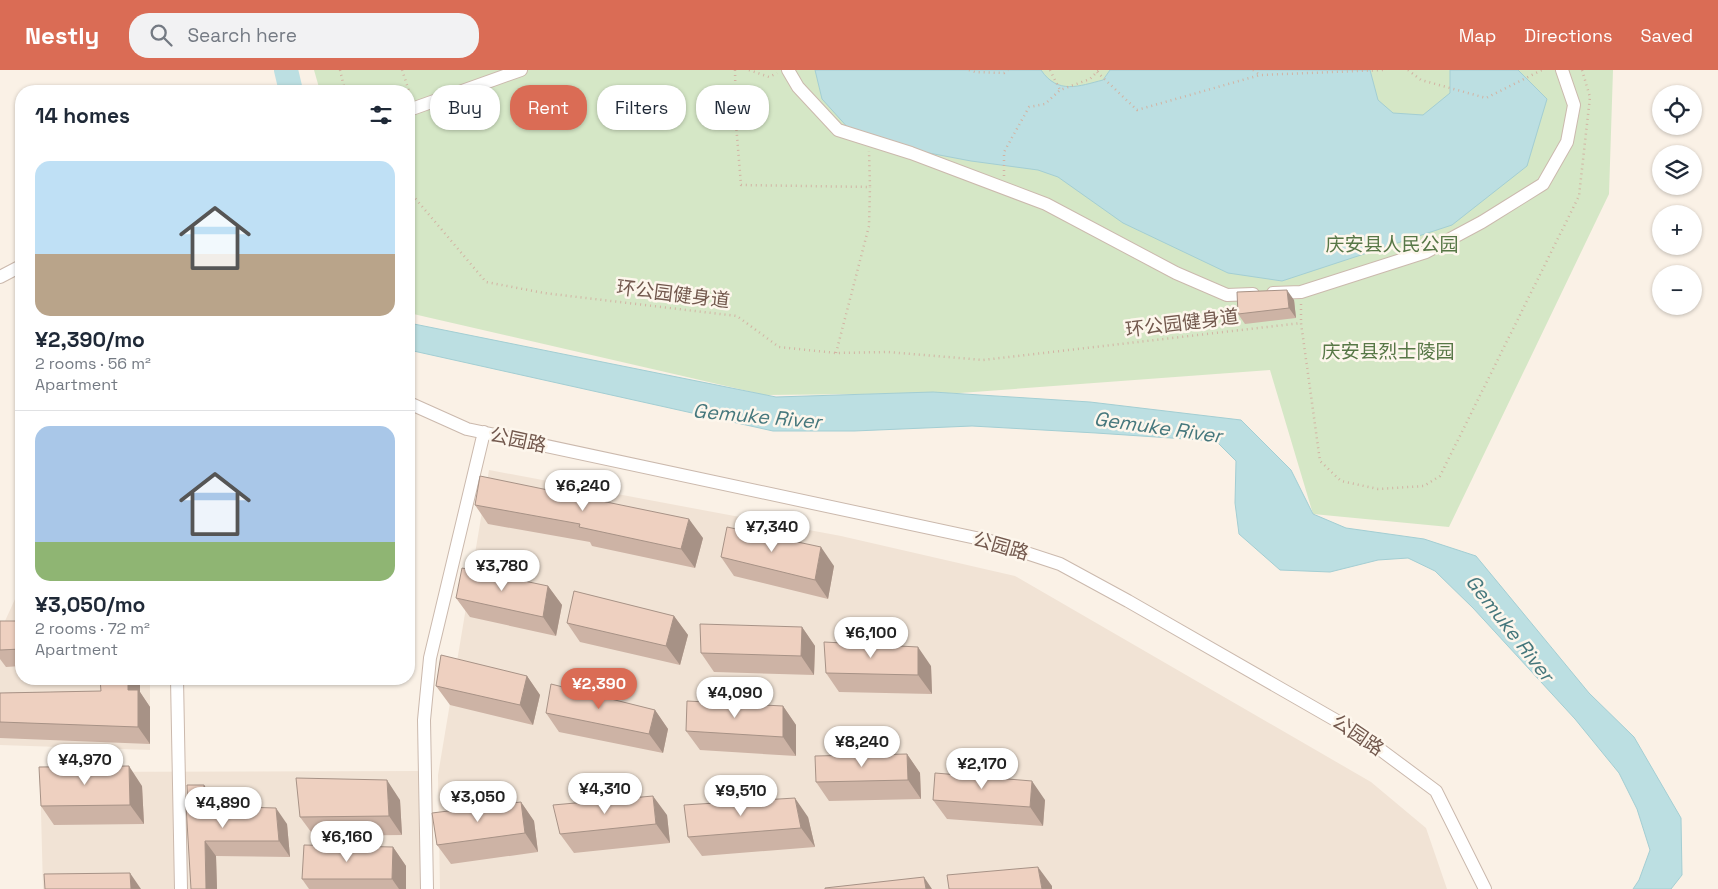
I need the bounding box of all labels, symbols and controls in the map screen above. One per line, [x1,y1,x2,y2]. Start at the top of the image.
search box [129,13,479,58]
text: Nestly [25,20,99,51]
icon: search [147,21,175,49]
text: Search here [187,23,297,48]
text: Map [1459,24,1496,47]
text: Directions [1524,24,1613,47]
text: Saved [1641,24,1693,47]
chip: Buy [430,85,500,130]
chip: Rent [510,85,587,130]
chip: Filters [597,85,686,130]
chip: New [696,85,769,130]
map controls [1652,85,1702,315]
button: locate [1652,85,1702,135]
icon: filters [367,101,395,129]
text: 14 homes [35,102,130,129]
button: layers [1652,145,1702,195]
icon: home [170,193,260,283]
button: + [1652,205,1702,255]
park label: 庆安县人民公园 [1325,232,1459,257]
button: − [1652,265,1702,315]
street label: 环公园健身道 [615,275,731,313]
street label: 环公园健身道 [1124,304,1240,342]
text: ¥2,390/mo [35,326,145,353]
park label: 庆安县烈士陵园 [1321,339,1455,364]
text: 2 rooms · 56 m² [35,353,151,374]
text: Apartment [35,374,118,395]
water label: Gemuke River [692,397,825,435]
water label: Gemuke River [1092,405,1226,449]
street label: 公园路 [488,422,548,458]
icon: home [170,459,260,549]
pin: ¥6,240 [542,470,624,512]
text: ¥6,240 [556,475,610,496]
pin: ¥7,340 [731,510,813,553]
text: ¥7,340 [746,516,798,537]
street label: 公园路 [970,526,1032,566]
pin: ¥3,780 [461,550,543,592]
text: ¥3,780 [476,555,528,576]
water label: Gemuke River [1460,569,1561,689]
text: ¥3,050/mo [35,591,145,618]
pin: ¥6,100 [830,616,912,659]
text: 2 rooms · 72 m² [35,618,150,639]
text: ¥6,100 [845,622,897,643]
text: Apartment [35,639,118,660]
pin: ¥2,390 [558,668,640,710]
text: ¥2,390 [572,673,626,694]
pin: ¥4,090 [694,676,776,719]
text: ¥4,090 [707,682,763,703]
street label: 公园路 [1327,709,1389,761]
pin: ¥8,240 [821,726,903,768]
text: ¥8,240 [835,731,889,752]
pin: ¥4,970 [44,744,126,786]
pin: ¥2,170 [941,748,1023,790]
text: ¥4,970 [58,749,112,770]
text: ¥2,170 [957,753,1007,774]
pin: ¥4,310 [564,772,646,815]
pin: ¥9,510 [700,774,782,817]
text: ¥4,310 [579,778,631,799]
pin: ¥3,050 [437,780,519,823]
text: ¥9,510 [715,780,767,801]
pin: ¥4,890 [182,786,264,829]
text: ¥3,050 [451,786,505,807]
text: ¥4,890 [196,792,250,813]
pin: ¥6,160 [306,820,388,863]
text: ¥6,160 [321,826,373,847]

